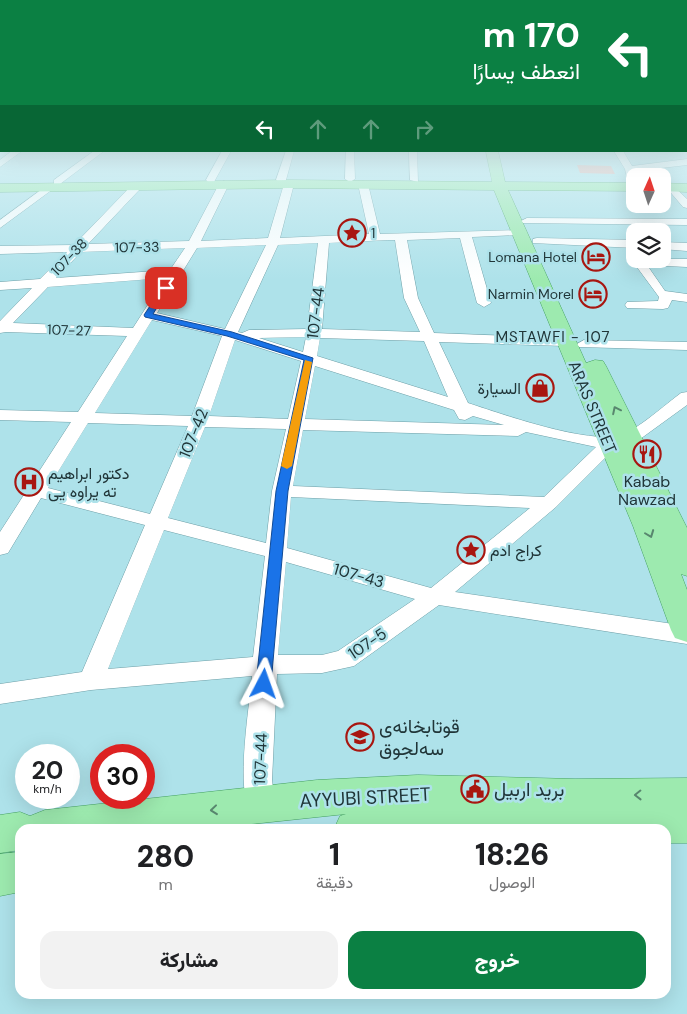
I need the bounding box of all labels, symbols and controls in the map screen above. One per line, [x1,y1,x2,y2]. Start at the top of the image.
text: 170 m [483,12,580,58]
icon: left [598,20,663,85]
text: انعطف يسارًا [473,57,580,86]
icon: left [251,115,279,143]
icon: ahead [304,115,332,143]
icon: ahead [357,115,385,143]
icon: right [410,115,438,143]
north arrow [626,168,671,212]
map controls [626,168,671,268]
place icon: 1 [337,218,367,248]
button: layers [626,223,671,268]
place label: 1 [371,224,375,242]
street label: 107-38 [47,235,91,279]
street label: 107-33 [114,238,160,256]
hotel icon: Lomana Hotel [581,242,611,272]
place label: Lomana Hotel [488,248,577,266]
pin [145,267,187,309]
icon: arrive [152,274,180,302]
hotel icon: Narmin Morel [578,279,608,309]
place label: Narmin Morel [488,285,574,303]
street label: 107-44 [302,286,329,340]
street label: 107-27 [47,320,91,340]
district label: MSTAWFI - 107 [495,327,611,347]
street label: ARAS STREET [564,358,622,457]
shop icon: السيارة [525,373,555,403]
place label: السيارة [478,378,521,399]
street label: 107-42 [174,405,213,461]
one-way arrow [613,407,623,416]
restaurant icon: Kabab Nawzad [632,439,662,469]
place label: دكتور ابراهيم ته يراوه يى [48,463,129,502]
hospital icon: دكتور ابراهيم ته يراوه يى [14,467,44,497]
place label: Kabab Nawzad [618,471,676,510]
one-way arrow [644,529,654,538]
place icon: كراج ادم [456,535,486,565]
place label: كراج ادم [490,540,542,562]
street label: 107-43 [331,558,387,593]
street label: 107-5 [344,623,391,664]
position arrow [237,657,289,709]
place label: قوتابخانەی سەلجوق [379,714,460,761]
school or university icon: قوتابخانەی سەلجوق [345,722,375,752]
street label: 107-44 [249,732,272,785]
speed limit sign: 30 [90,744,155,809]
text: 20 [32,754,63,787]
public building icon: بريد اربيل [460,774,490,804]
place label: بريد اربيل [494,777,564,802]
text: km/h [33,781,62,797]
street label: AYYUBI STREET [299,782,432,813]
one-way arrow [634,790,642,800]
one-way arrow [210,804,218,815]
text: 1 [329,835,340,874]
text: 18:26 [475,835,549,874]
text: 280 [137,837,194,876]
text: دقيقة [316,872,353,893]
text: الوصول [489,872,535,893]
text: m [158,874,173,895]
button: مشاركة [40,931,338,989]
button: خروج [348,931,646,989]

